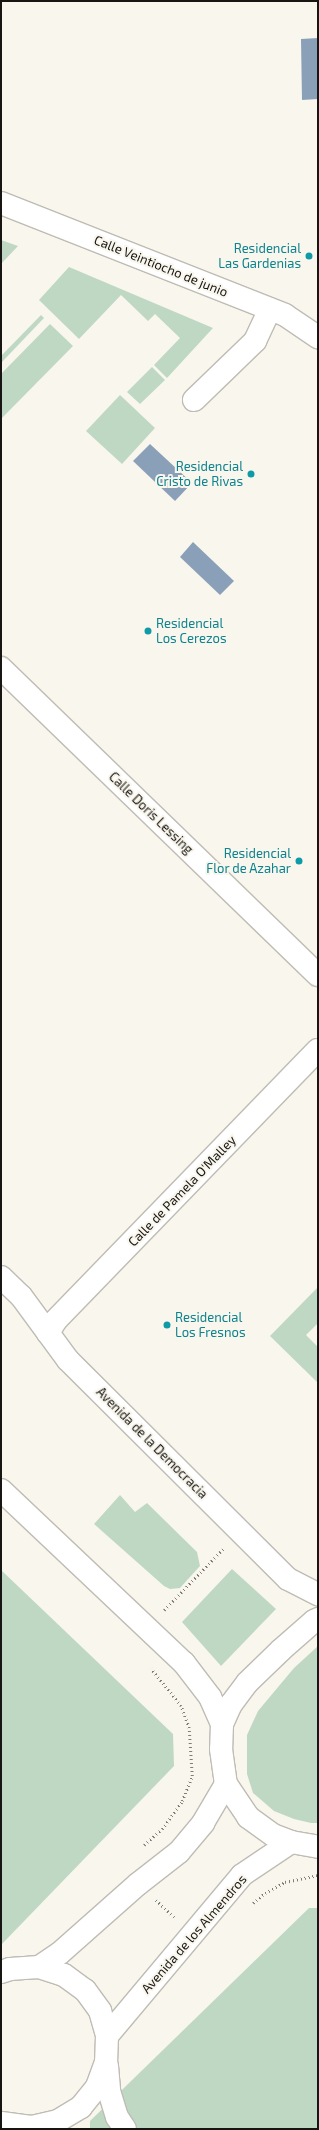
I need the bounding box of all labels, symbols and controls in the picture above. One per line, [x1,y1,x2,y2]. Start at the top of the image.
street label: Calle Veintiocho de junio [92,232,230,300]
place label: Residencial Las Gardenias [218,241,301,272]
marker: Residencial Las Gardenias [304,251,314,261]
place label: Residencial Cristo de Rivas [156,459,243,490]
marker: Residencial Cristo de Rivas [246,469,256,479]
place label: Residencial Los Cerezos [156,616,227,647]
marker: Residencial Los Cerezos [143,626,153,636]
street label: Calle Doris Lessing [106,769,196,857]
place label: Residencial Flor de Azahar [206,846,291,877]
marker: Residencial Flor de Azahar [294,856,304,866]
street label: Calle de Pamela O'Malley [125,1132,239,1250]
place label: Residencial Los Fresnos [175,1310,245,1341]
marker: Residencial Los Fresnos [162,1320,172,1330]
street label: Avenida de la Democracia [93,1384,211,1502]
street label: Avenida de los Almendros [138,1871,250,1997]

